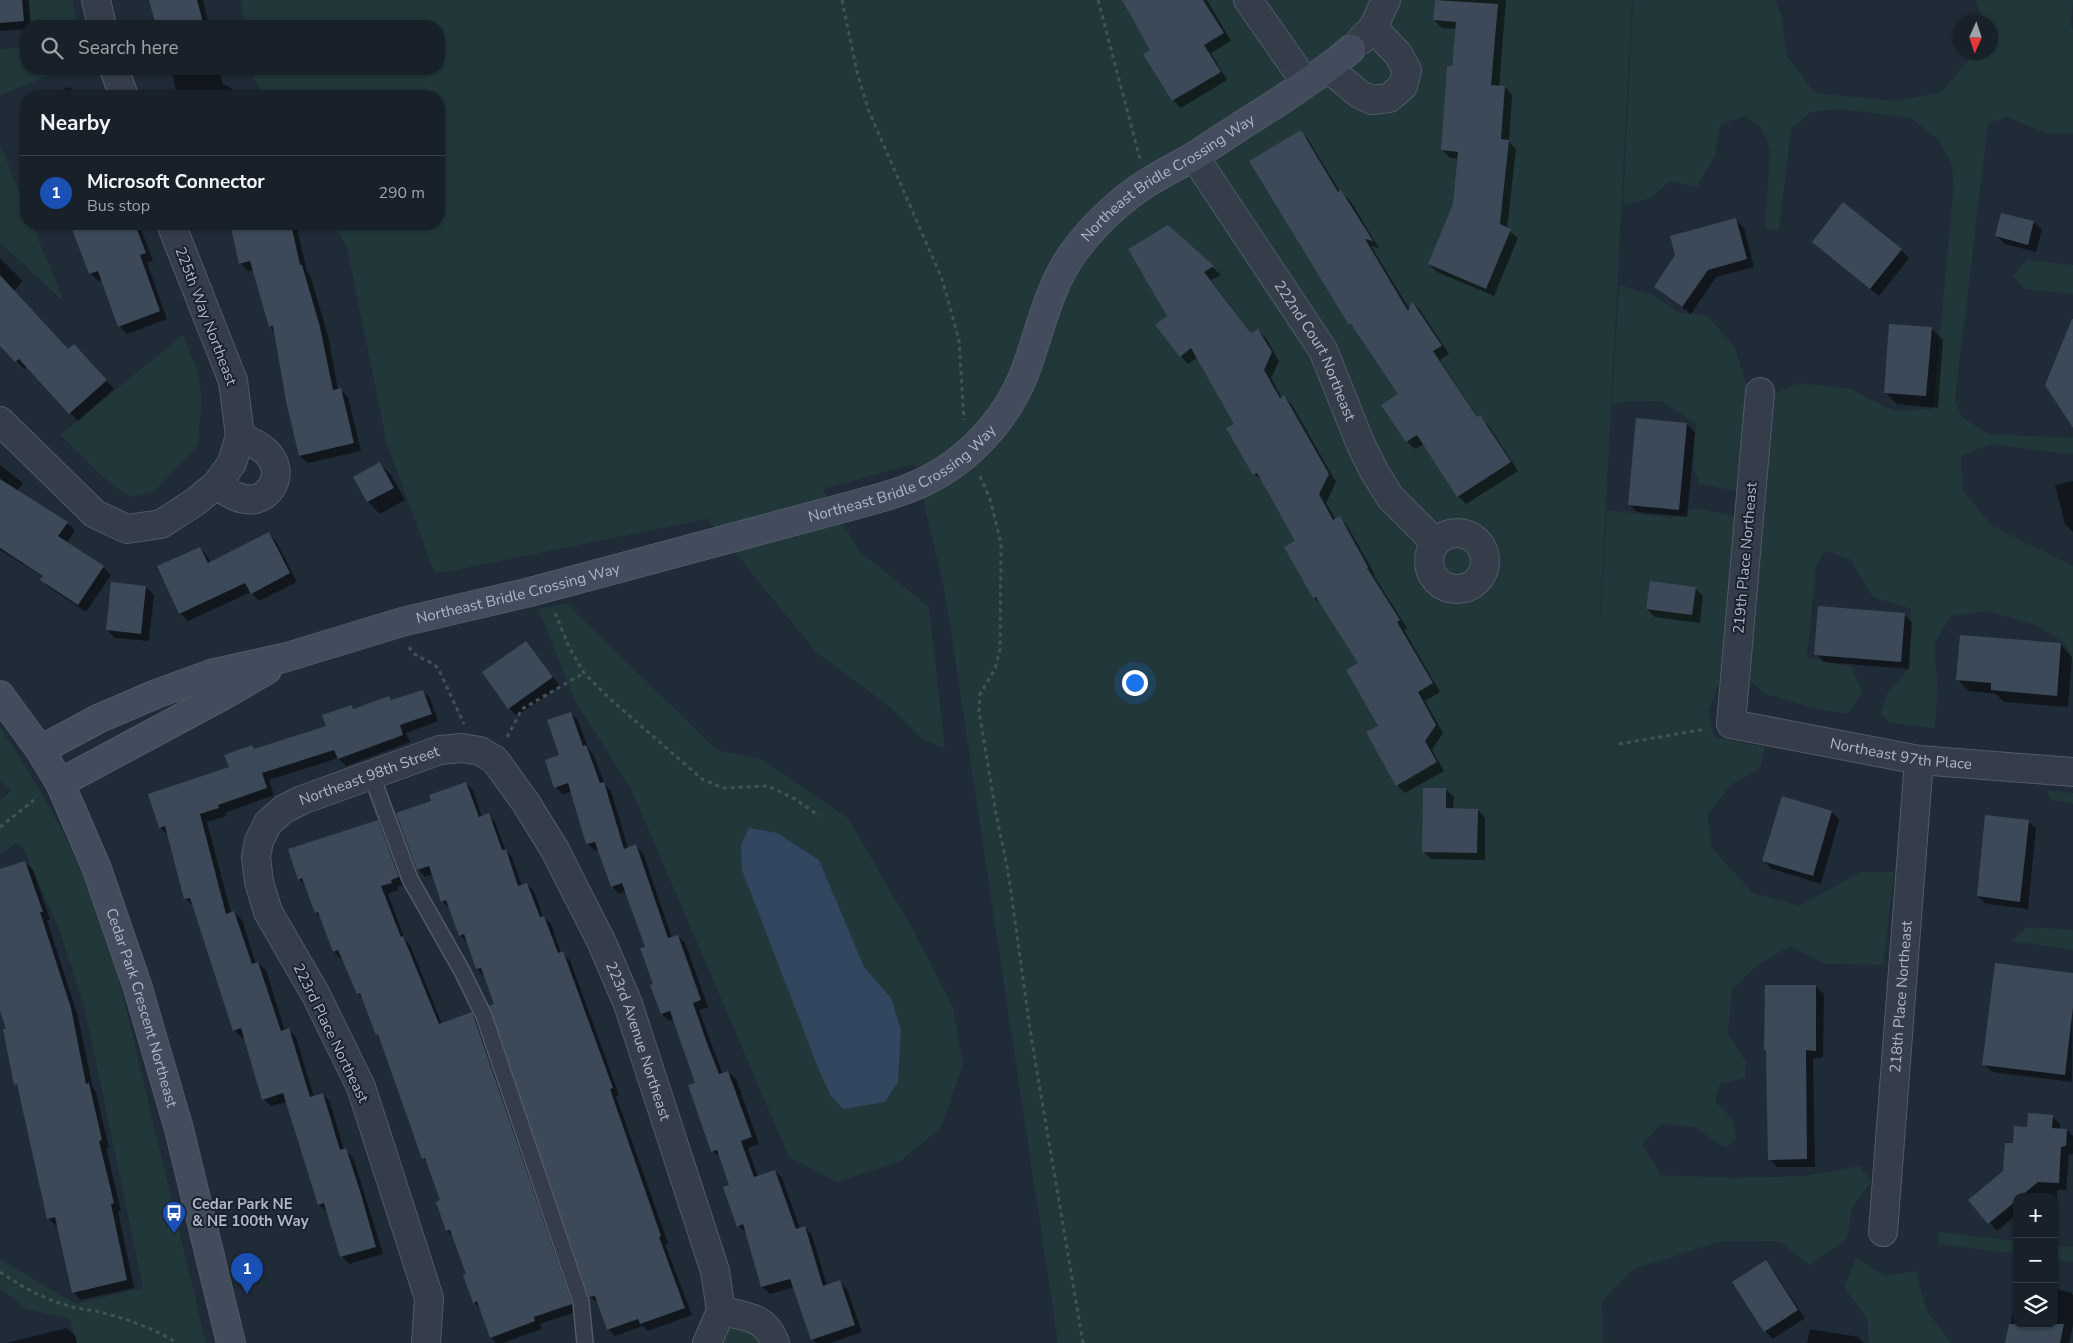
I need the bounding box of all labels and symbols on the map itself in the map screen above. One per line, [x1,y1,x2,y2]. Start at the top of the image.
north arrow [1953,15,1998,60]
street label: Northeast Bridle Crossing Way [1076,109,1259,246]
street label: 225th Way Northeast [170,244,242,389]
street label: 222nd Court Northeast [1270,277,1361,424]
street label: Northeast Bridle Crossing Way [806,421,1000,527]
street label: 219th Place Northeast [1728,480,1762,635]
street label: Northeast Bridle Crossing Way [414,558,622,628]
your location [1122,670,1148,696]
street label: Northeast 97th Place [1828,733,1973,774]
street label: Northeast 98th Street [296,741,443,810]
street label: Cedar Park Crescent Northeast [101,905,182,1110]
street label: 218th Place Northeast [1885,919,1917,1074]
street label: 223rd Avenue Northeast [601,958,676,1124]
street label: 223rd Place Northeast [289,960,374,1107]
place label: Cedar Park NE & NE 100th Way [192,1194,309,1231]
bus stop icon: Cedar Park NE & NE 100th Way [161,1200,187,1234]
pin: 1 [231,1253,263,1294]

